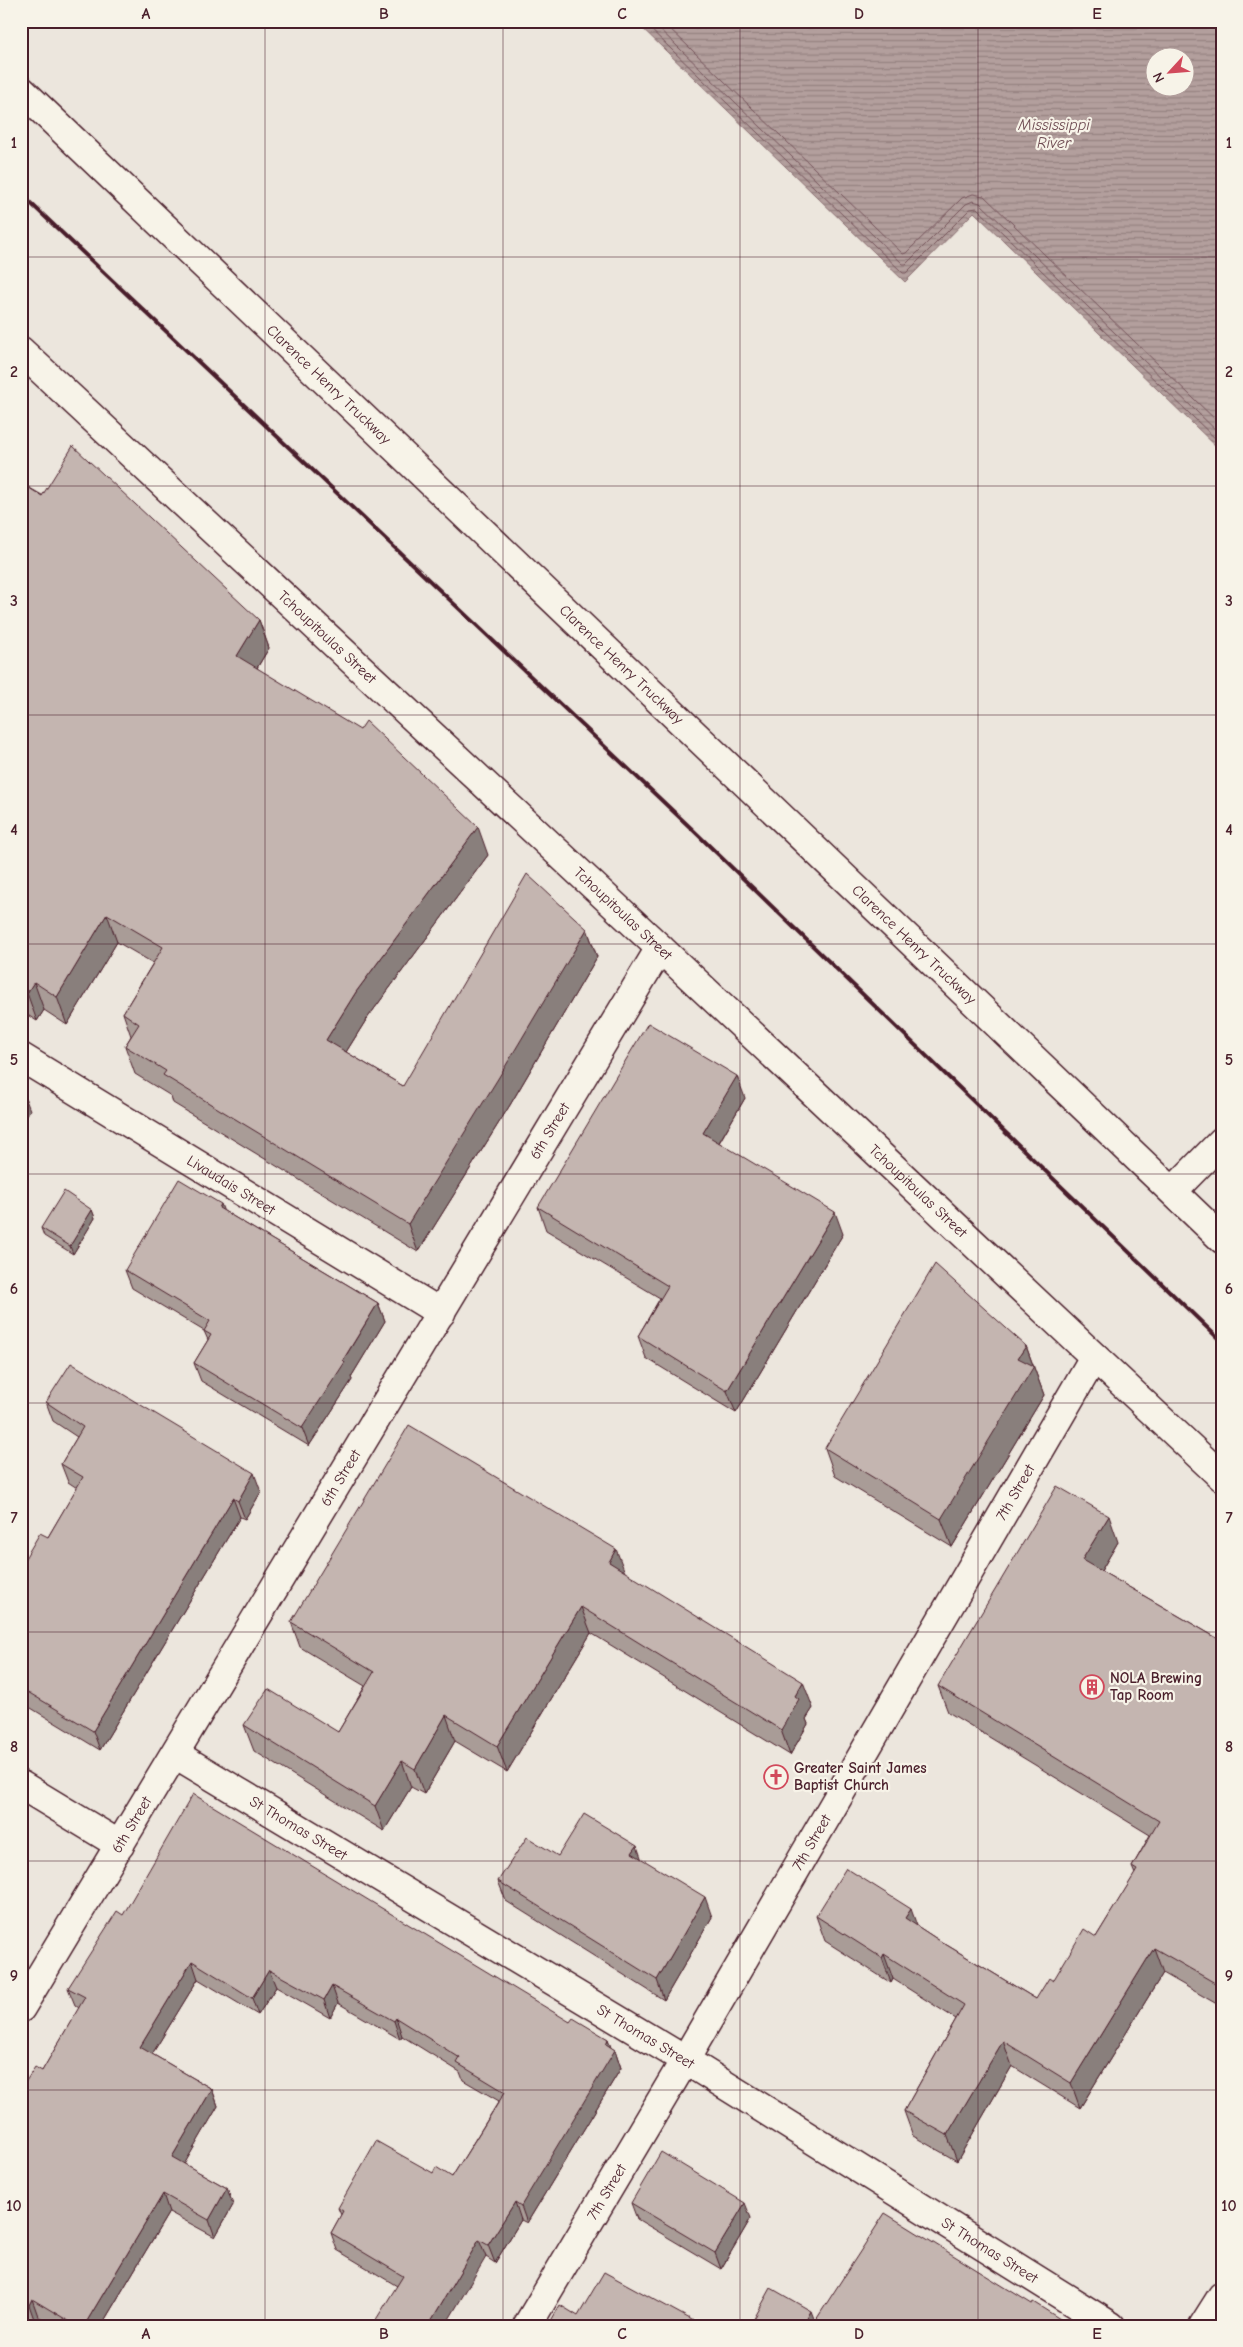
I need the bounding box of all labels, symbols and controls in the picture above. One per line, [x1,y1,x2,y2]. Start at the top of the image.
text: A [142,5,151,23]
text: B [379,5,389,23]
text: C [617,5,627,23]
text: D [854,5,864,23]
text: E [1092,5,1102,23]
north arrow [1146,48,1196,98]
text: N [1149,70,1168,85]
water label: Mississippi River [1017,116,1090,152]
text: 1 [11,134,17,152]
text: 1 [1226,134,1232,152]
street label: Clarence Henry Truckway [263,321,395,448]
text: 2 [10,363,18,381]
text: 2 [1225,363,1233,381]
street label: Tchoupitoulas Street [274,587,381,688]
text: 3 [10,592,18,610]
text: 3 [1225,592,1233,610]
street label: Clarence Henry Truckway [556,601,688,728]
text: 4 [10,821,18,839]
text: 4 [1225,821,1233,839]
street label: Tchoupitoulas Street [570,863,677,964]
street label: Clarence Henry Truckway [848,881,980,1008]
text: 5 [10,1051,18,1069]
text: 5 [1225,1051,1233,1069]
street label: 6th Street [526,1099,574,1163]
street label: Tchoupitoulas Street [865,1140,972,1242]
street label: Livaudais Street [184,1151,279,1219]
text: 6 [10,1280,18,1298]
text: 6 [1225,1280,1233,1298]
street label: 6th Street [317,1446,365,1510]
street label: 7th Street [992,1461,1039,1524]
text: 7 [10,1509,18,1527]
text: 7 [1225,1509,1233,1527]
place label: NOLA Brewing Tap Room [1110,1669,1202,1704]
building icon: NOLA Brewing Tap Room [1079,1674,1105,1700]
text: 8 [10,1738,18,1756]
text: 8 [1225,1738,1233,1756]
place label: Greater Saint James Baptist Church [794,1759,927,1794]
church icon: Greater Saint James Baptist Church [763,1764,789,1790]
street label: 6th Street [107,1792,156,1856]
street label: St Thomas Street [247,1792,351,1865]
street label: 7th Street [788,1811,835,1874]
text: 9 [10,1967,18,1985]
text: 9 [1225,1967,1233,1985]
street label: St Thomas Street [594,2000,698,2073]
street label: 7th Street [583,2160,631,2223]
text: 10 [6,2197,22,2215]
text: 10 [1221,2197,1237,2215]
street label: St Thomas Street [938,2213,1042,2288]
text: A [142,2325,151,2343]
text: B [379,2325,389,2343]
text: C [617,2325,627,2343]
text: D [854,2325,864,2343]
text: E [1092,2325,1102,2343]

